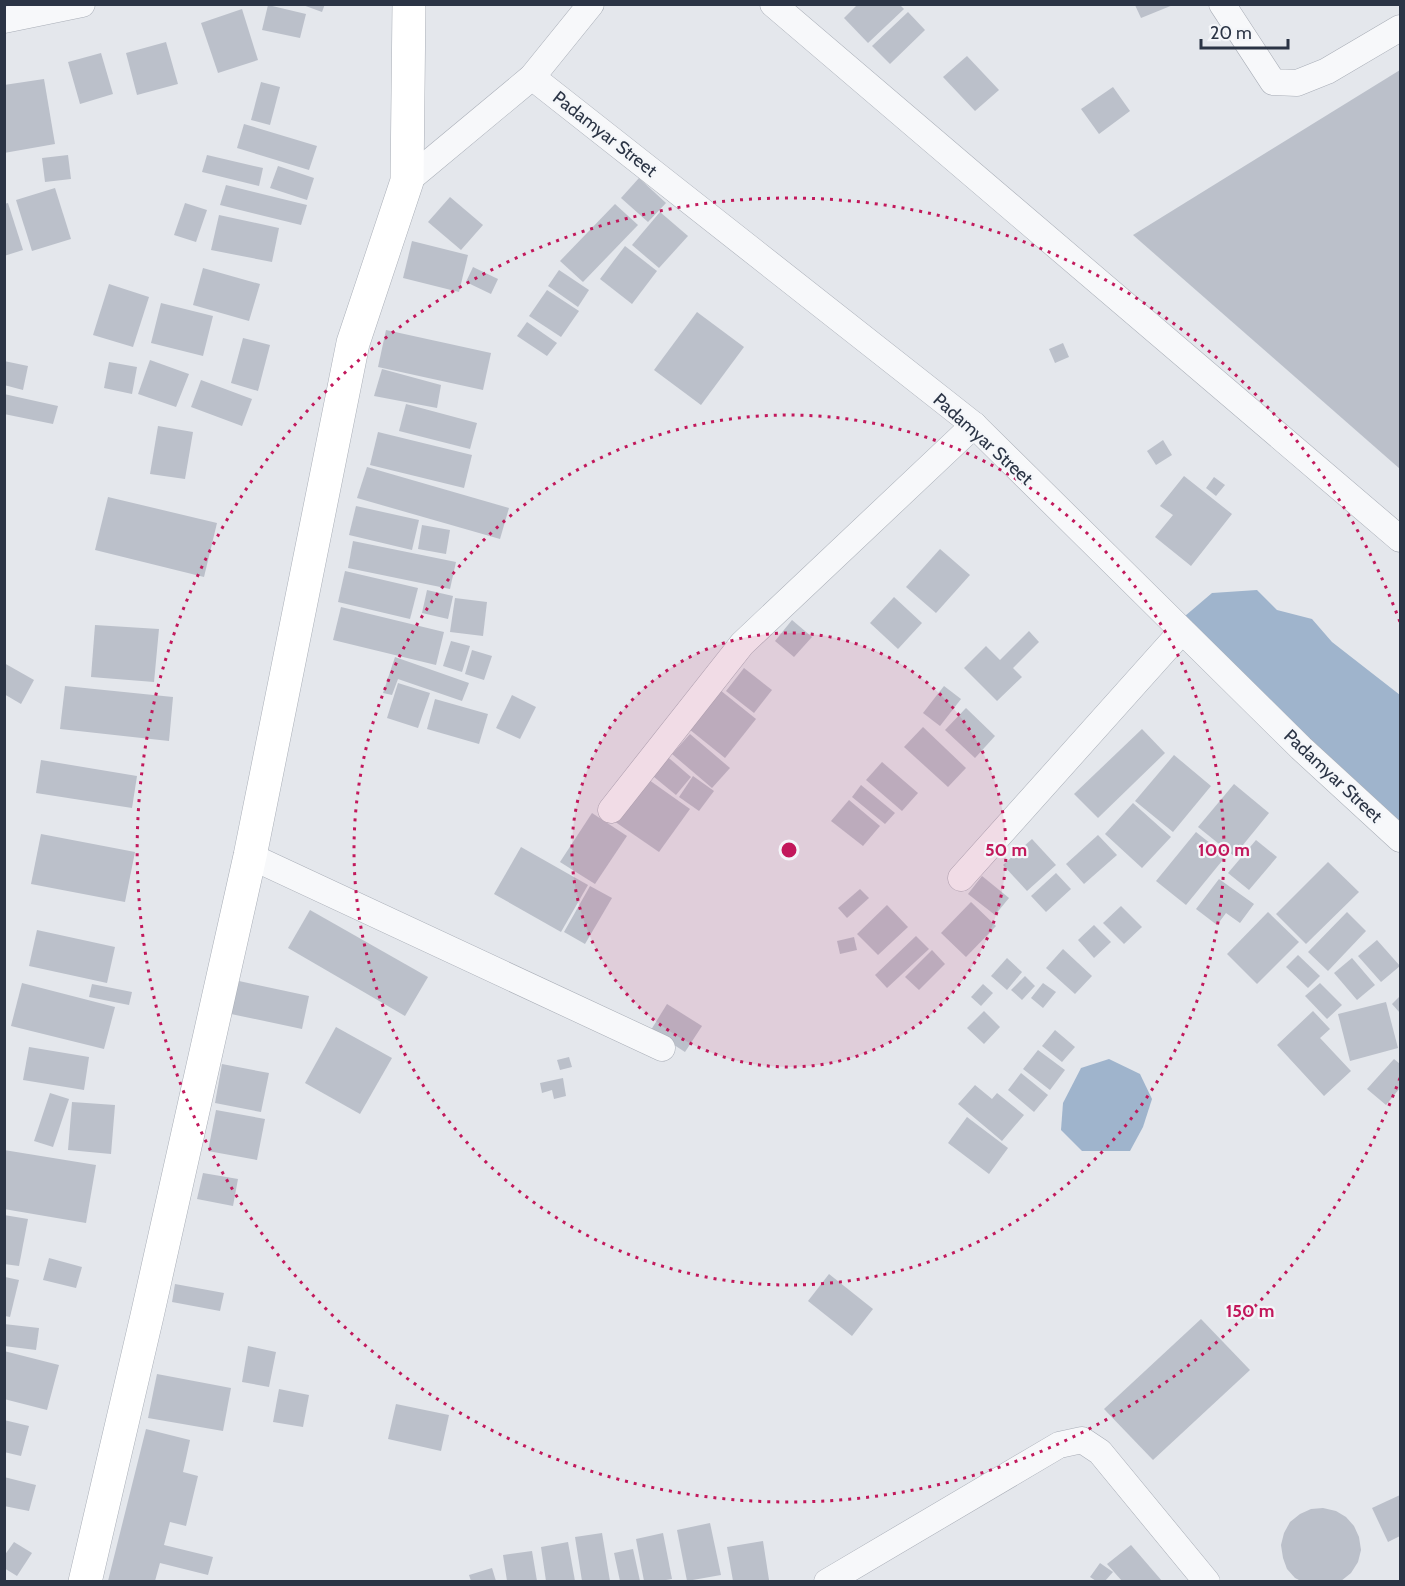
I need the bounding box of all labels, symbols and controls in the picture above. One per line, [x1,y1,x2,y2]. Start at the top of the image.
scale bar [1201,12,1288,50]
text: 20 m [1210,22,1252,44]
street label: Padamyar Street [548,86,662,182]
street label: Padamyar Street [929,389,1037,489]
street label: Padamyar Street [1279,725,1387,827]
text: 50 m [985,839,1027,861]
text: 100 m [1198,839,1250,861]
centre of rings [779,840,799,860]
text: 150 m [1226,1300,1274,1322]

